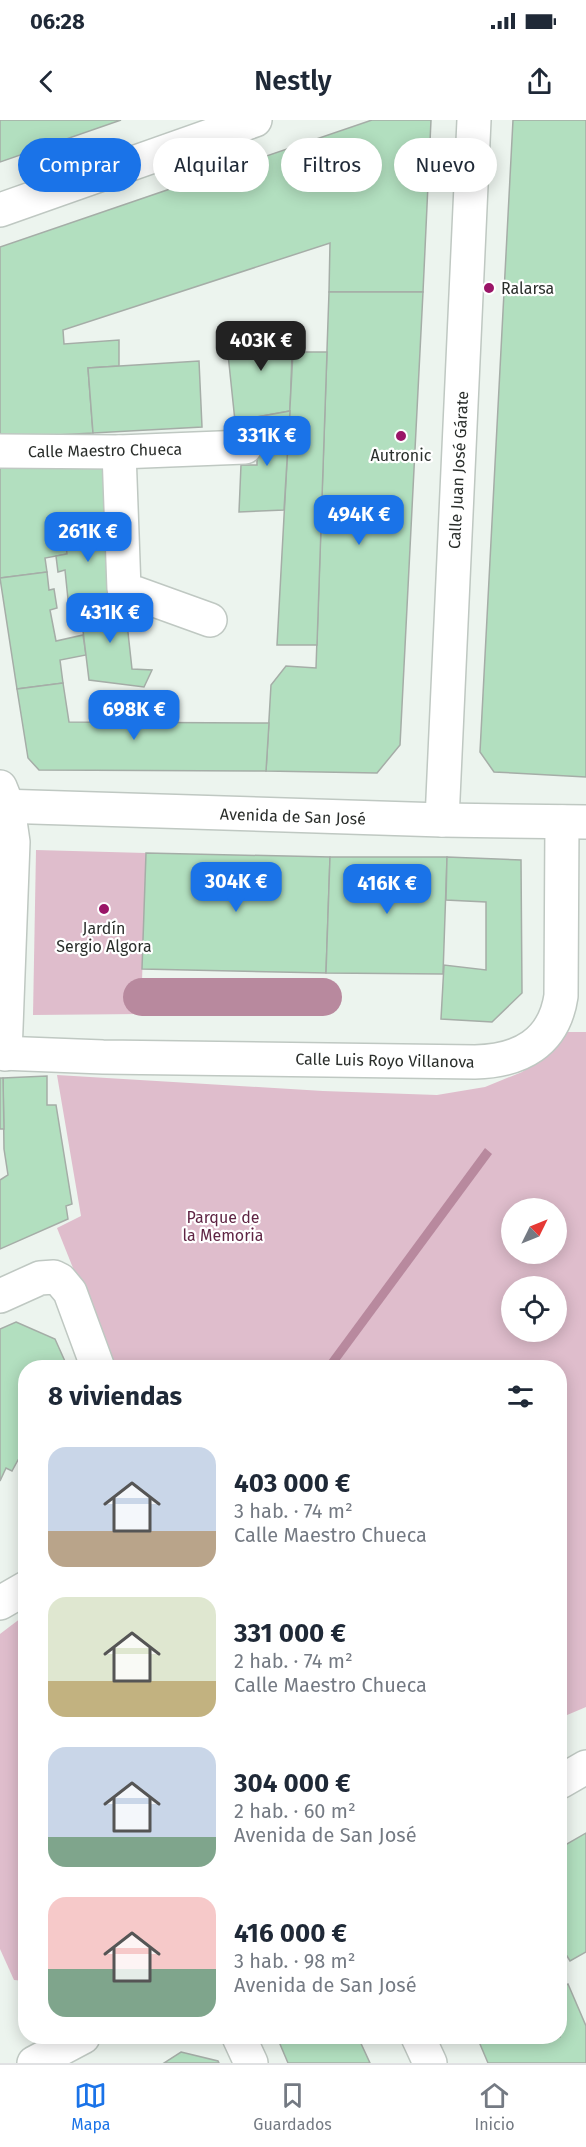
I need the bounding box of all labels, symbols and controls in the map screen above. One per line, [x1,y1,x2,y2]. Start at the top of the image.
text: 06:28 [30,8,85,35]
icon: back [30,65,63,98]
text: Nestly [254,65,332,97]
icon: share [523,65,556,98]
chip: Comprar [18,138,141,192]
chip: Alquilar [153,138,269,192]
chip: Filtros [281,138,382,192]
chip: Nuevo [394,138,497,192]
place label: Ralarsa [501,279,554,298]
marker: Ralarsa [482,281,496,295]
pin: 403K € [212,321,310,372]
text: 403K € [230,328,292,352]
street label: Calle Juan José Gárate [445,391,472,549]
pin: 331K € [218,416,316,467]
text: 331K € [238,423,296,447]
marker: Autronic [394,429,408,443]
street label: Calle Maestro Chueca [28,440,182,461]
place label: Autronic [371,446,432,465]
pin: 494K € [310,495,408,546]
text: 494K € [328,502,390,526]
pin: 261K € [39,512,137,563]
text: 261K € [59,519,118,543]
pin: 431K € [61,593,159,644]
text: 431K € [80,600,140,624]
pin: 698K € [85,690,183,741]
text: 698K € [102,697,166,721]
street label: Avenida de San José [220,804,366,829]
pin: 304K € [187,862,285,913]
pin: 416K € [338,864,436,915]
text: 304K € [205,869,267,893]
text: 416K € [357,871,417,895]
marker: Jardín Sergio Algora [97,902,111,916]
place label: Jardín Sergio Algora [56,919,152,956]
street label: Calle Luis Royo Villanova [295,1049,475,1072]
north arrow [501,1198,567,1264]
map controls [501,1198,567,1342]
park label: Parque de la Memoria [182,1208,264,1245]
button: locate [501,1276,567,1342]
icon: filters [504,1380,537,1413]
text: 8 viviendas [48,1381,182,1412]
text: 403 000 € [234,1468,350,1499]
icon: home [96,1471,168,1543]
text: 3 hab. · 74 m² [234,1499,353,1523]
text: Calle Maestro Chueca [234,1523,427,1547]
text: 331 000 € [234,1618,346,1649]
icon: home [96,1621,168,1693]
text: 2 hab. · 74 m² [234,1649,353,1673]
text: Calle Maestro Chueca [234,1673,427,1697]
text: 304 000 € [234,1768,351,1799]
icon: home [96,1771,168,1843]
text: 2 hab. · 60 m² [234,1799,356,1823]
text: Avenida de San José [234,1823,417,1847]
text: 416 000 € [234,1918,347,1949]
icon: home [96,1921,168,1993]
text: 3 hab. · 98 m² [234,1949,356,1973]
text: Avenida de San José [234,1973,417,1997]
tab: Mapa [71,2079,111,2134]
tab: Guardados [253,2079,332,2134]
tab: Inicio [475,2079,515,2134]

